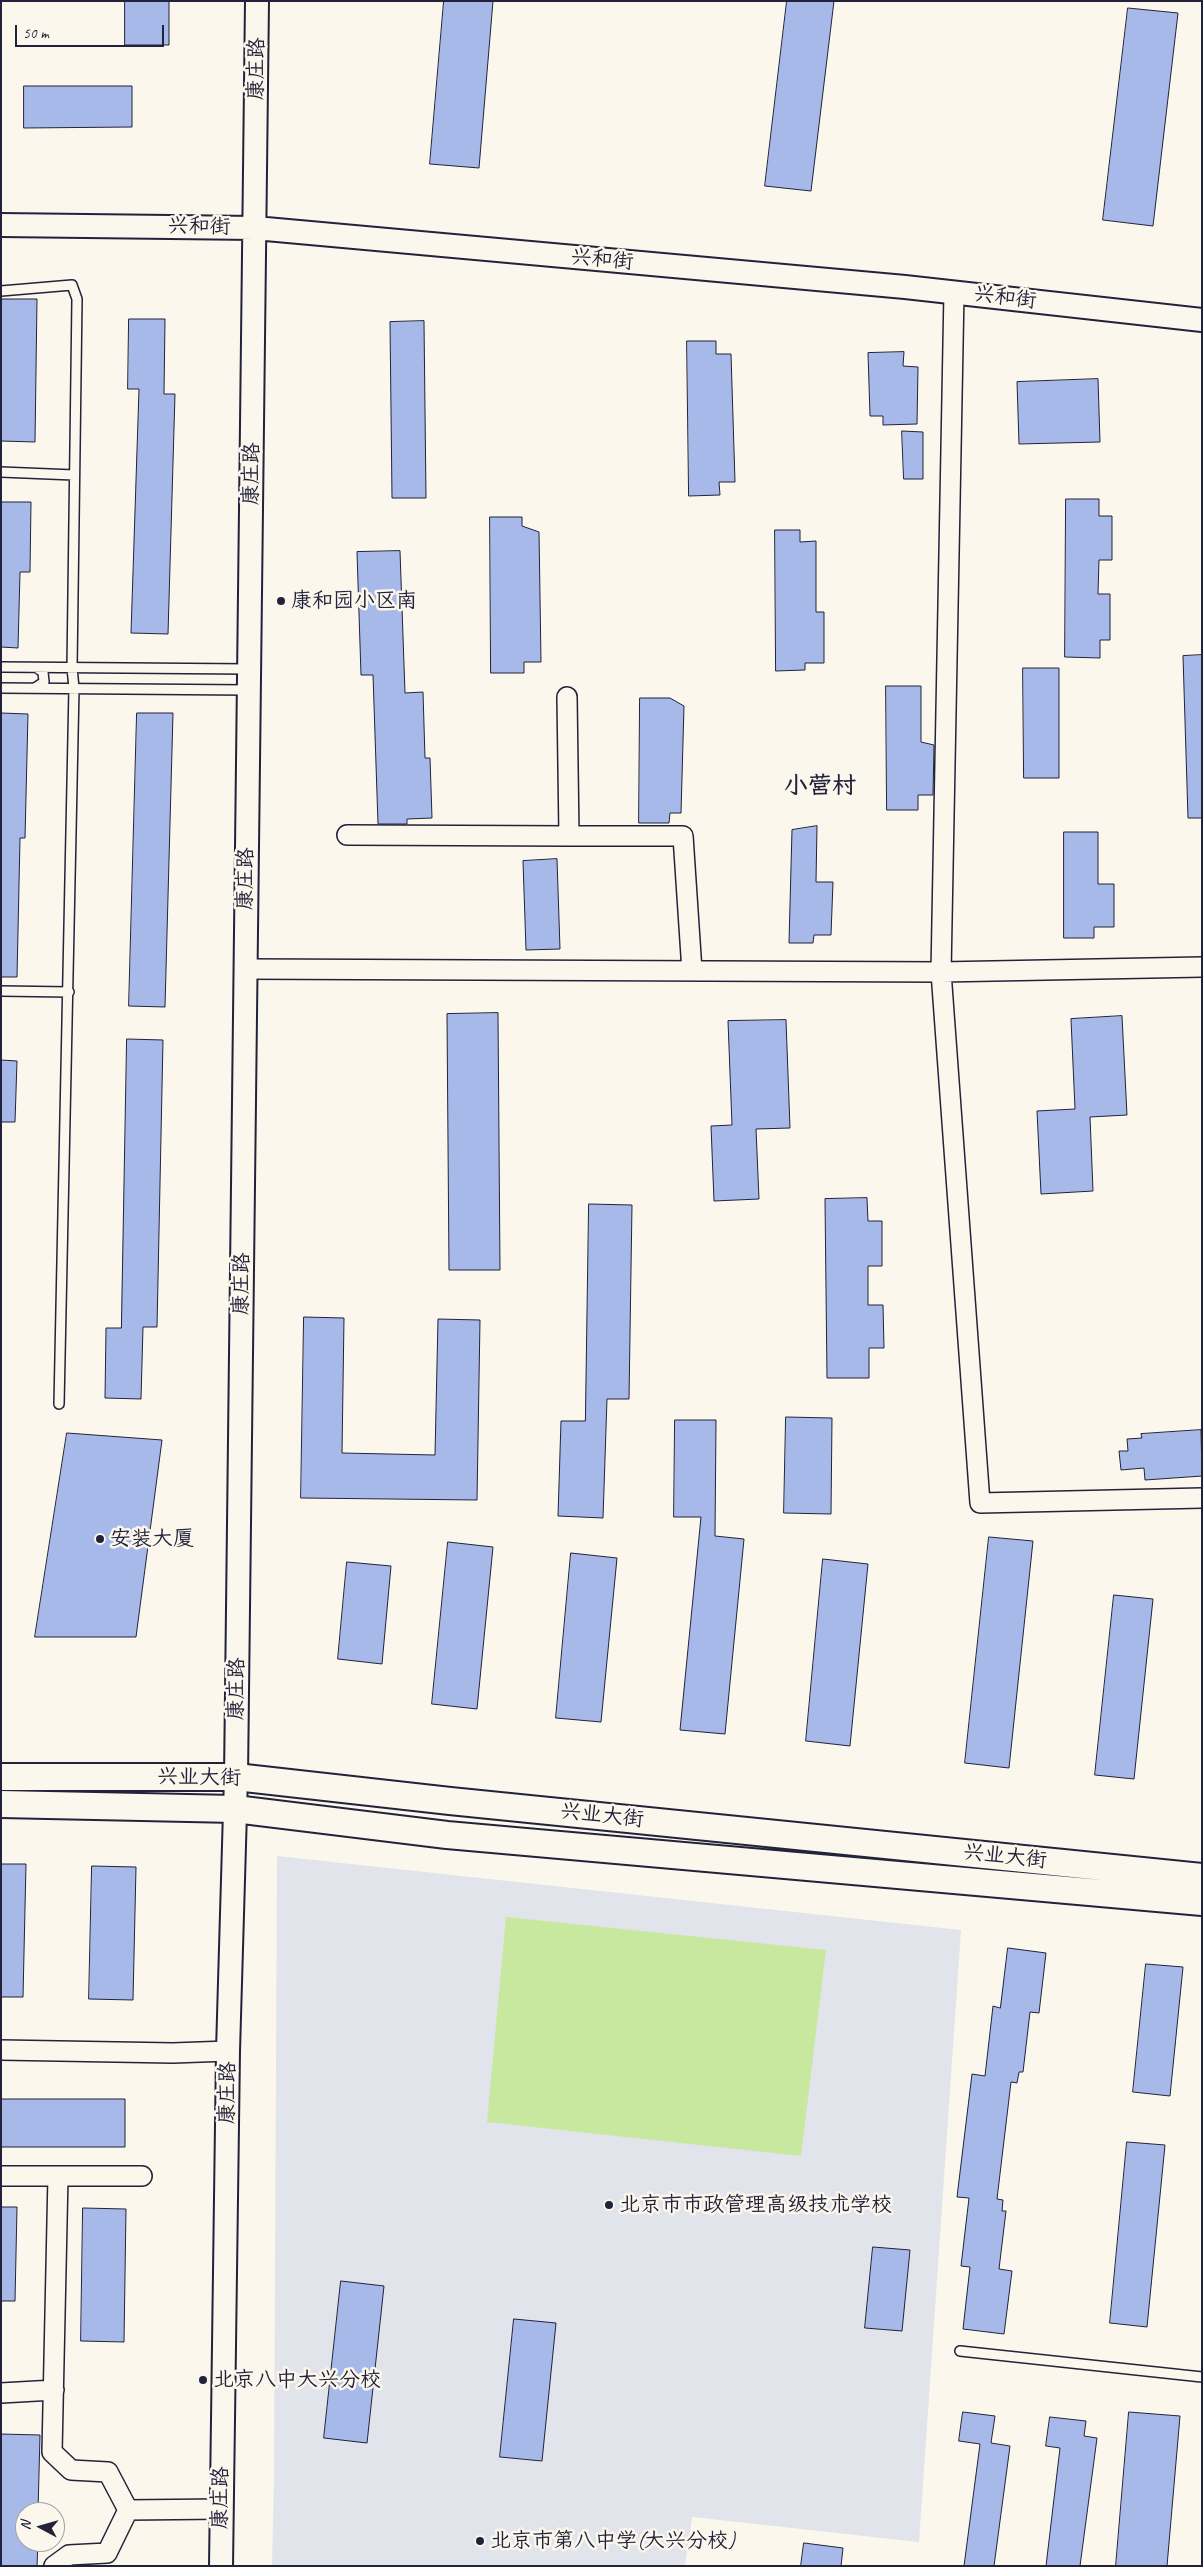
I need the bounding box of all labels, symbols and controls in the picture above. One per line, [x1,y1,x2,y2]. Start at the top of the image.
scale bar [18,15,166,47]
text: 50 m [23,24,49,43]
street label: 康庄路 [244,37,270,101]
street label: 兴和街 [167,214,231,240]
street label: 兴和街 [570,245,634,275]
street label: 兴和街 [972,282,1038,314]
street label: 康庄路 [239,442,265,506]
place label: 康和园小区南 [291,588,417,614]
marker: 康和园小区南 [275,595,287,607]
district label: 小营村 [784,773,856,801]
street label: 康庄路 [233,847,259,911]
street label: 康庄路 [229,1252,255,1316]
place label: 安装大厦 [110,1526,194,1552]
marker: 安装大厦 [94,1533,106,1545]
street label: 康庄路 [224,1657,250,1721]
street label: 兴业大街 [157,1765,241,1791]
street label: 兴业大街 [559,1799,645,1833]
street label: 兴业大街 [962,1840,1048,1874]
street label: 康庄路 [215,2061,241,2125]
place label: 北京市市政管理高级技术学校 [619,2192,892,2218]
marker: 北京市市政管理高级技术学校 [603,2199,615,2211]
place label: 北京八中大兴分校 [213,2367,381,2393]
marker: 北京八中大兴分校 [197,2374,209,2386]
street label: 康庄路 [208,2466,234,2530]
north arrow [15,2502,65,2552]
text: N [17,2520,34,2531]
place label: 北京市第八中学(大兴分校) [490,2528,735,2554]
marker: 北京市第八中学(大兴分校) [474,2535,486,2547]

